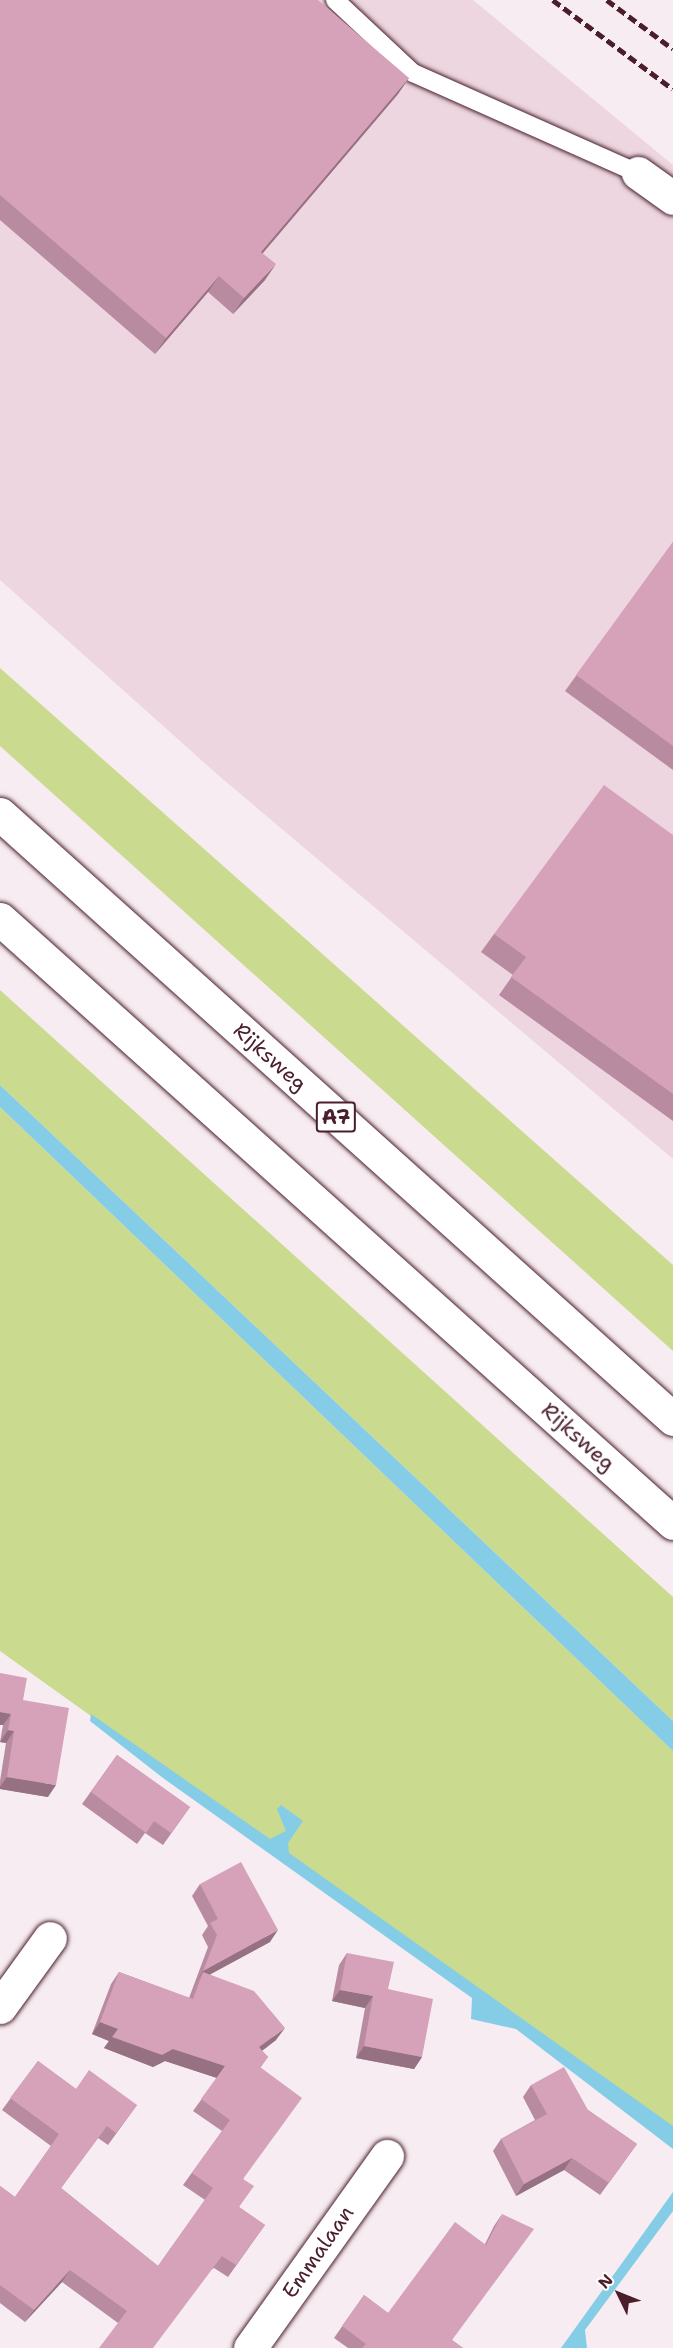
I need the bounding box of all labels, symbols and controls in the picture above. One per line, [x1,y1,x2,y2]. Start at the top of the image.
street label: Rijksweg [228,1017,312,1097]
road number: A7 [315,1100,357,1134]
street label: Rijksweg [536,1397,620,1477]
street label: Emmalaan [277,2201,359,2303]
north arrow [589,2264,649,2324]
text: N [593,2270,617,2293]

